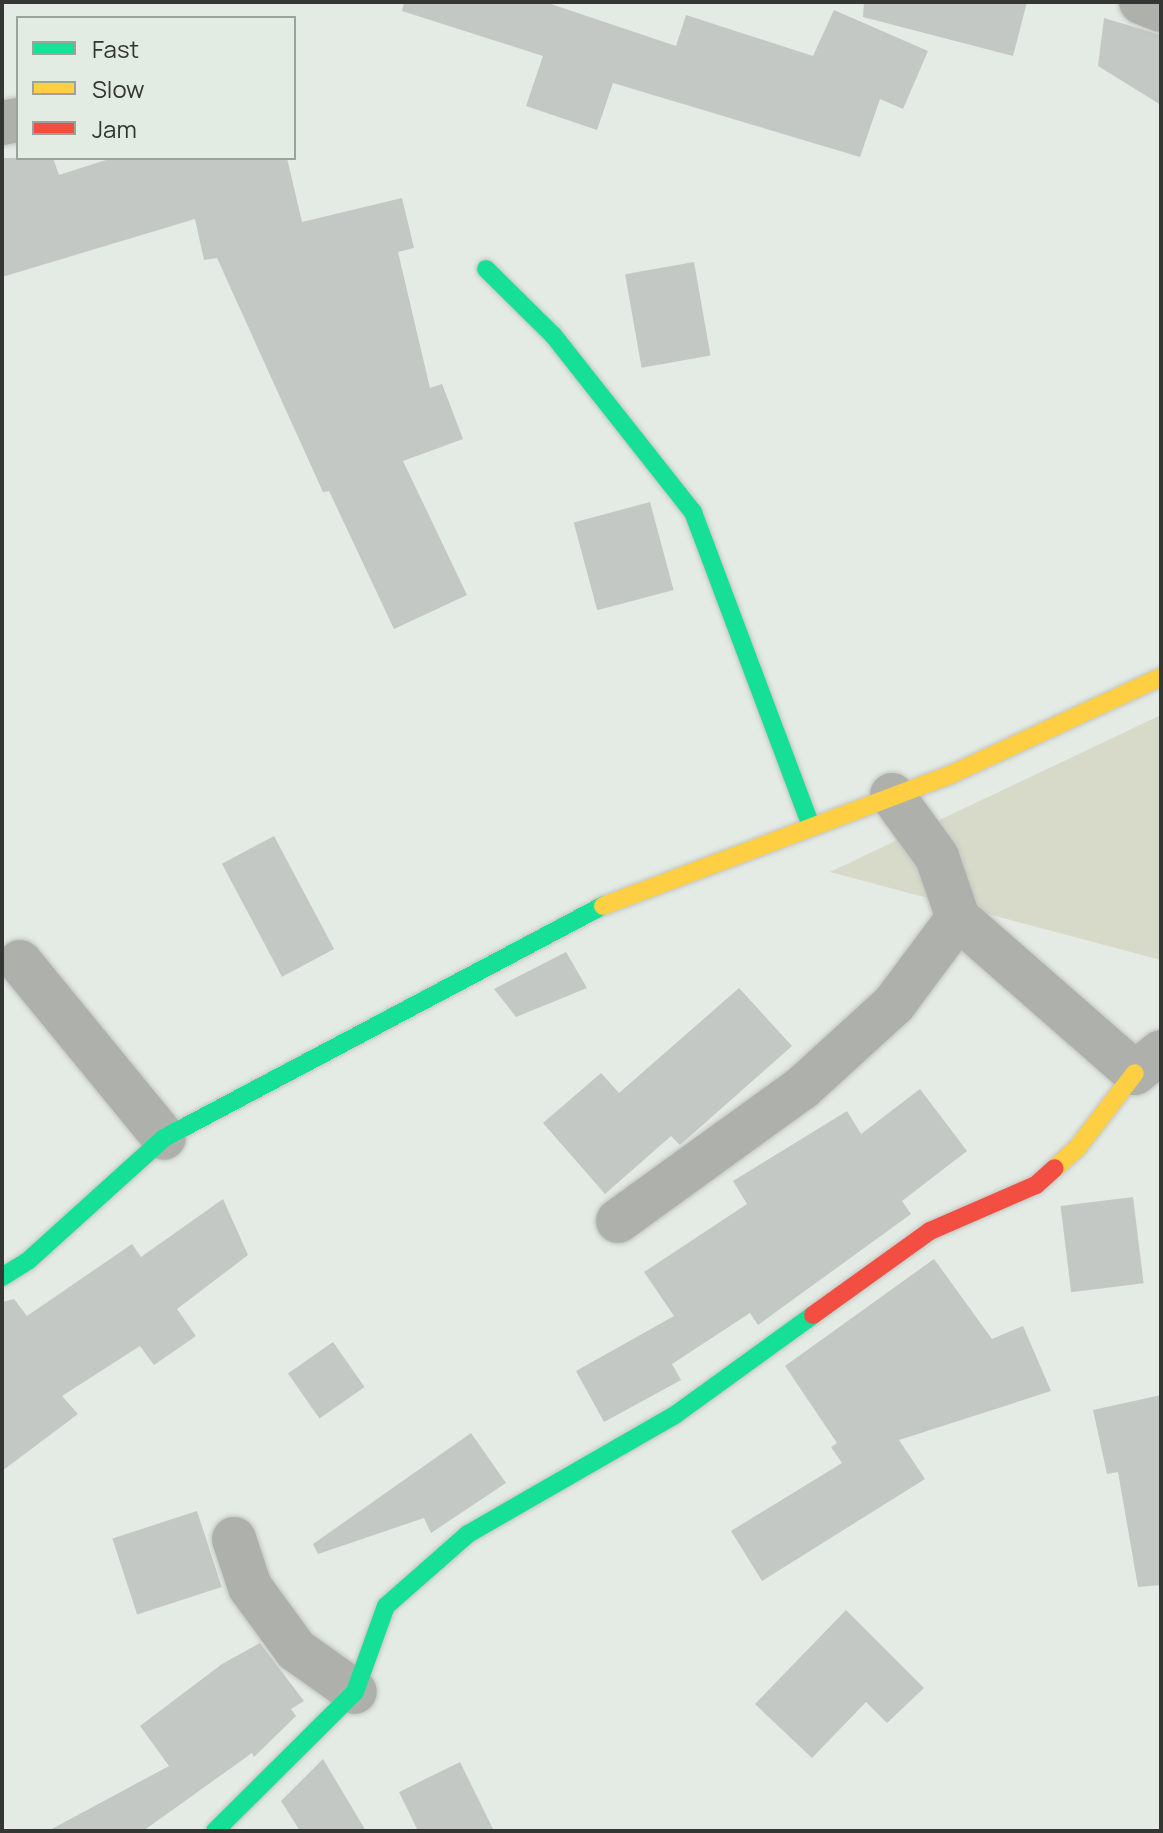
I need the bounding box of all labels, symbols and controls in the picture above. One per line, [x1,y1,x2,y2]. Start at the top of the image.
legend [16,16,296,160]
text: Fast [92,32,139,65]
text: Slow [92,72,145,105]
text: Jam [92,112,137,145]

